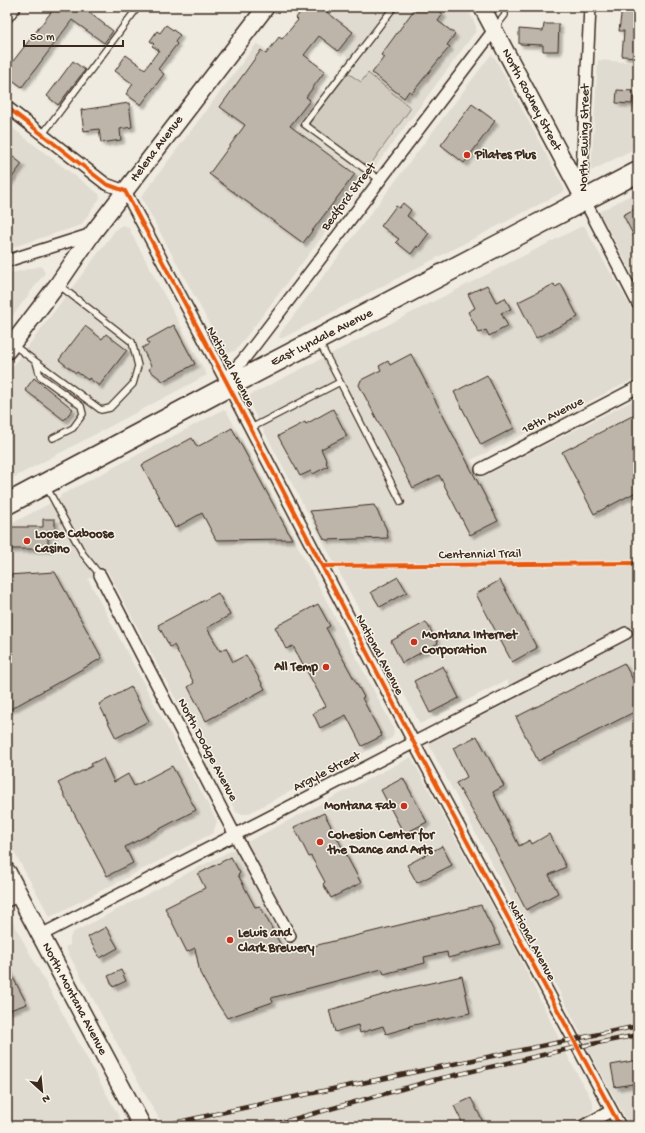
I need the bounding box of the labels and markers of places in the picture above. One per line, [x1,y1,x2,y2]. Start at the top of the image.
place label: Pilates Plus [474,148,537,163]
marker: Pilates Plus [462,150,472,160]
place label: Loose Caboose Casino [34,527,115,557]
marker: Loose Caboose Casino [22,536,32,546]
place label: Montana Internet Corporation [421,628,519,659]
marker: Montana Internet Corporation [409,637,419,647]
place label: All Temp [273,660,319,676]
marker: All Temp [321,662,331,672]
place label: Montana Fab [324,799,396,814]
marker: Montana Fab [399,801,409,811]
place label: Cohesion Center for the Dance and Arts [327,827,435,858]
marker: Cohesion Center for the Dance and Arts [315,837,325,847]
place label: Lewis and Clark Brewery [237,926,315,956]
marker: Lewis and Clark Brewery [225,935,235,945]

